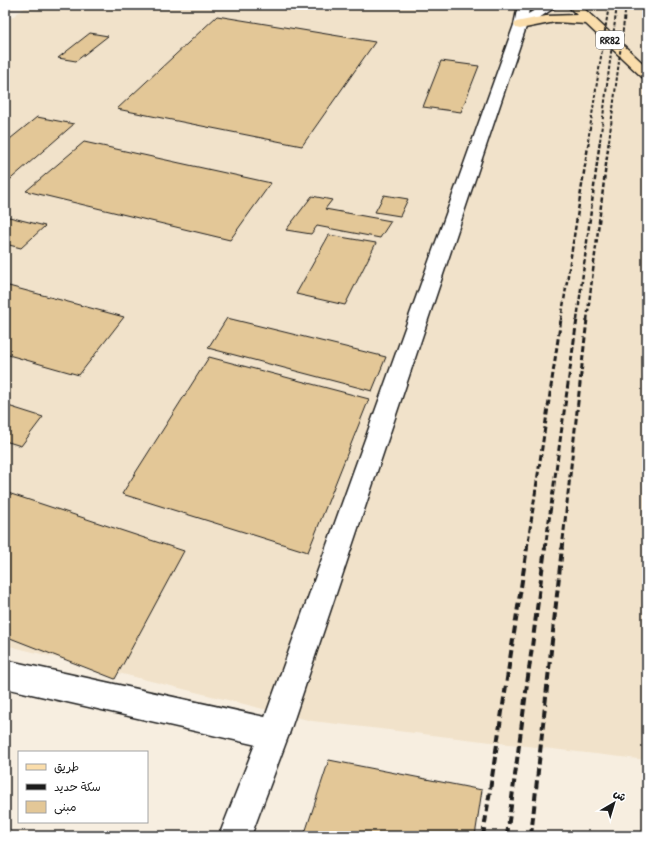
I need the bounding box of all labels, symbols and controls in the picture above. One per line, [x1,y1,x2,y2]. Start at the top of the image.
road number: RR82 [596,31,624,49]
legend [18,751,148,823]
text: طريق [54,758,79,775]
text: سكة حديد [54,778,101,795]
north arrow [594,783,634,823]
text: ش [611,786,629,804]
text: مبنى [54,798,77,815]

